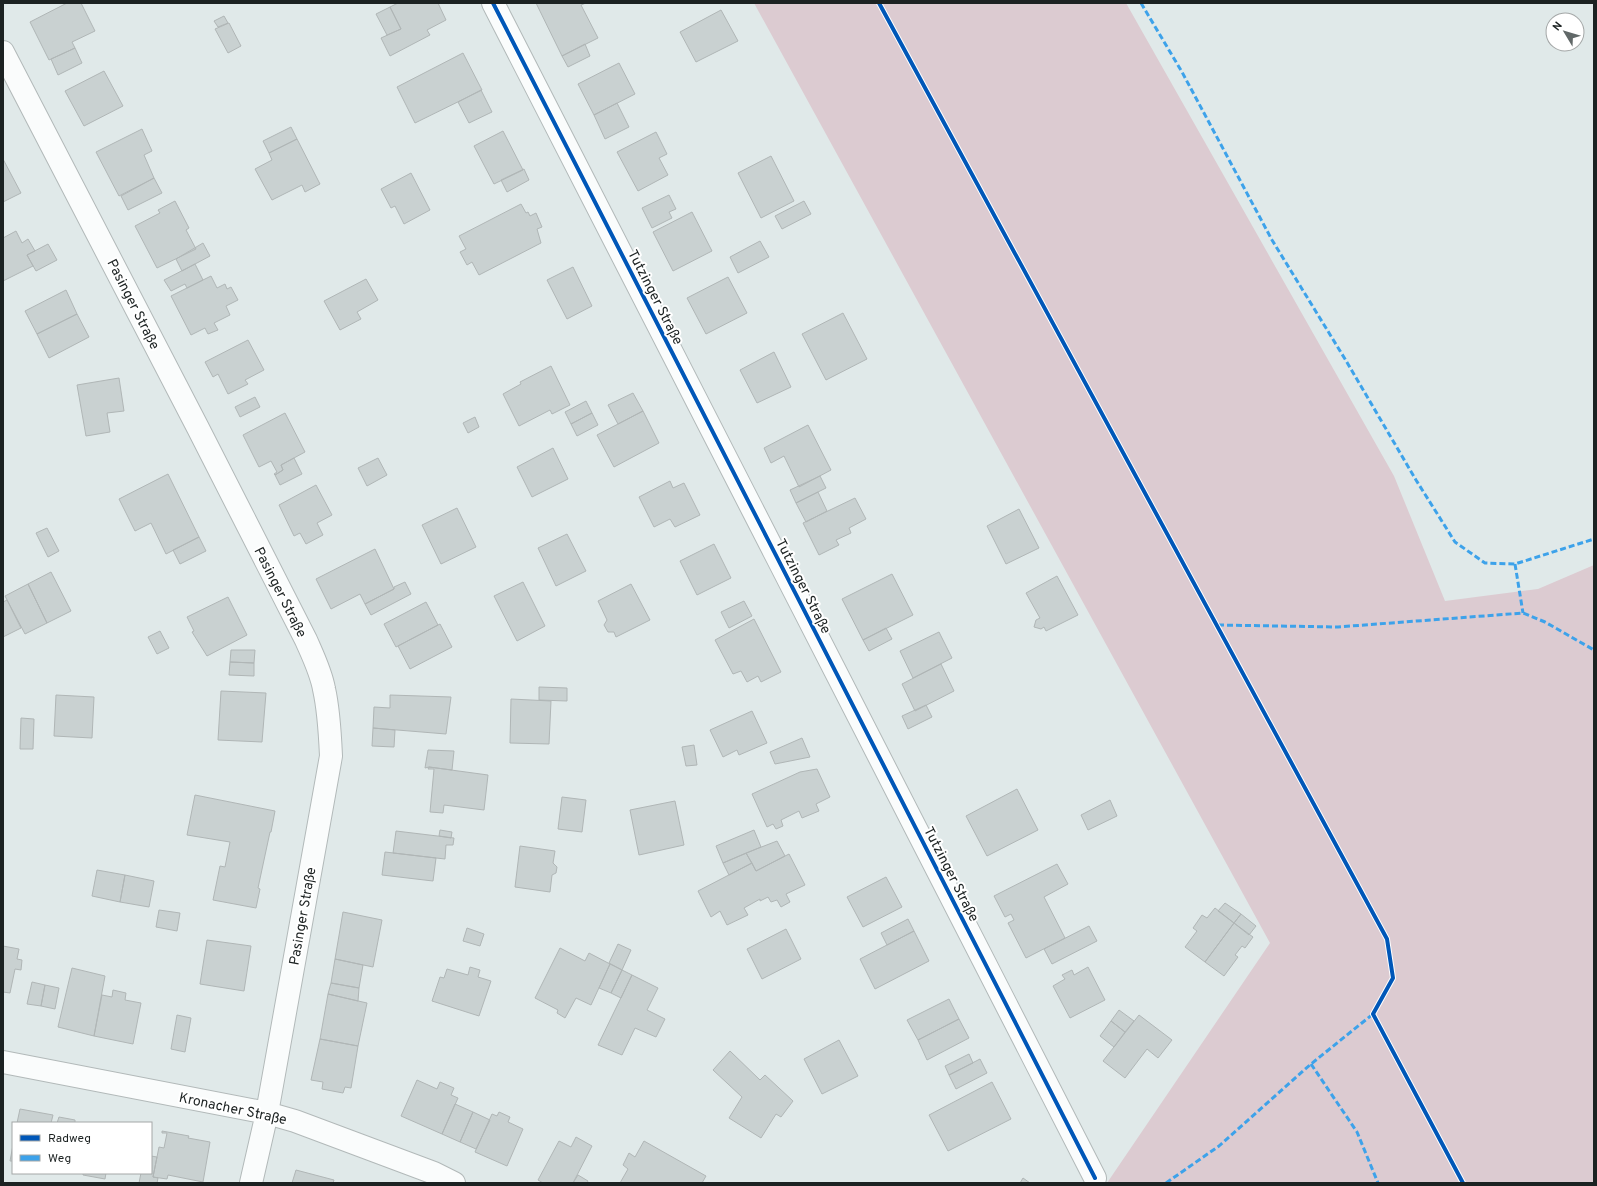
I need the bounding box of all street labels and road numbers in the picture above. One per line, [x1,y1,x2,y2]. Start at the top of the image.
street label: Tutzinger Straße [623,247,686,348]
street label: Pasinger Straße [103,257,163,353]
street label: Tutzinger Straße [771,536,834,637]
street label: Pasinger Straße [250,545,310,641]
street label: Tutzinger Straße [919,824,982,925]
street label: Pasinger Straße [287,866,320,967]
street label: Kronacher Straße [177,1090,288,1129]

